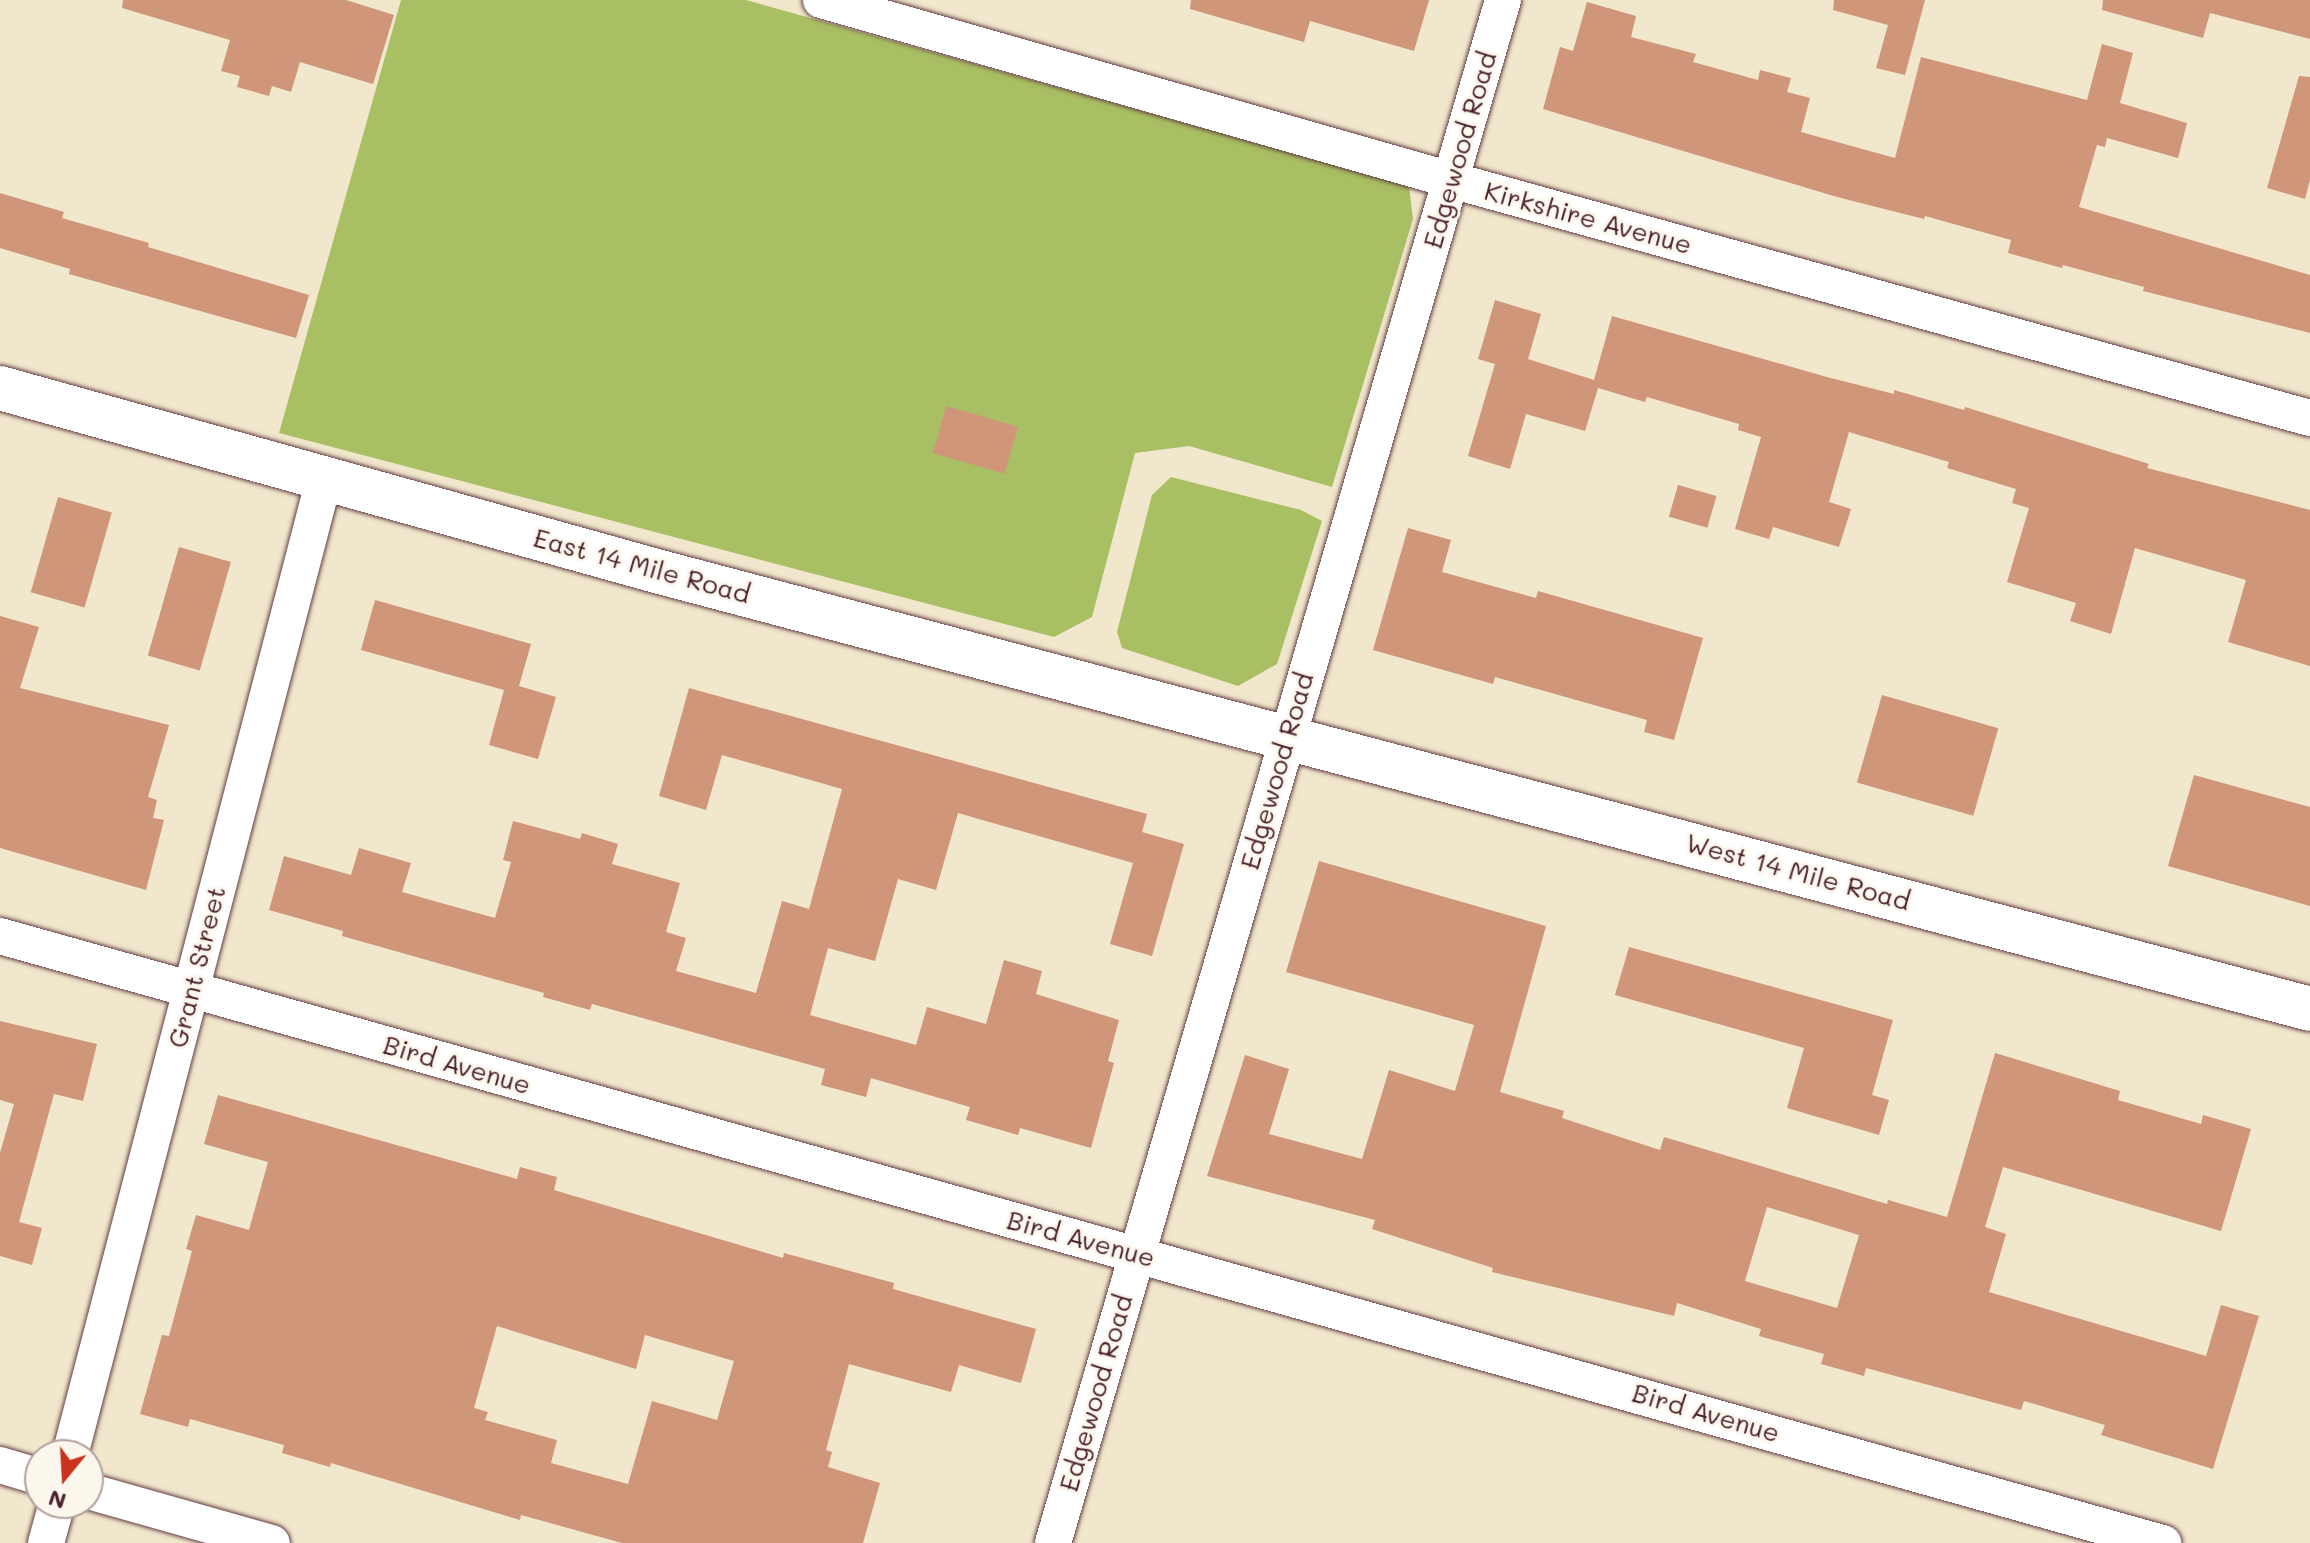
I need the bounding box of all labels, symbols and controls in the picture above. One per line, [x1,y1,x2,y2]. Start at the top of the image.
street label: Edgewood Road [1417,48,1503,252]
street label: Kirkshire Avenue [1481,175,1695,261]
street label: East 14 Mile Road [530,522,754,610]
street label: Edgewood Road [1234,669,1320,873]
street label: West 14 Mile Road [1682,827,1914,917]
street label: Grant Street [162,883,232,1051]
street label: Bird Avenue [380,1029,534,1101]
street label: Bird Avenue [1004,1204,1158,1274]
street label: Edgewood Road [1053,1291,1139,1495]
street label: Bird Avenue [1629,1377,1783,1449]
north arrow [24,1439,104,1519]
text: N [45,1484,69,1517]

